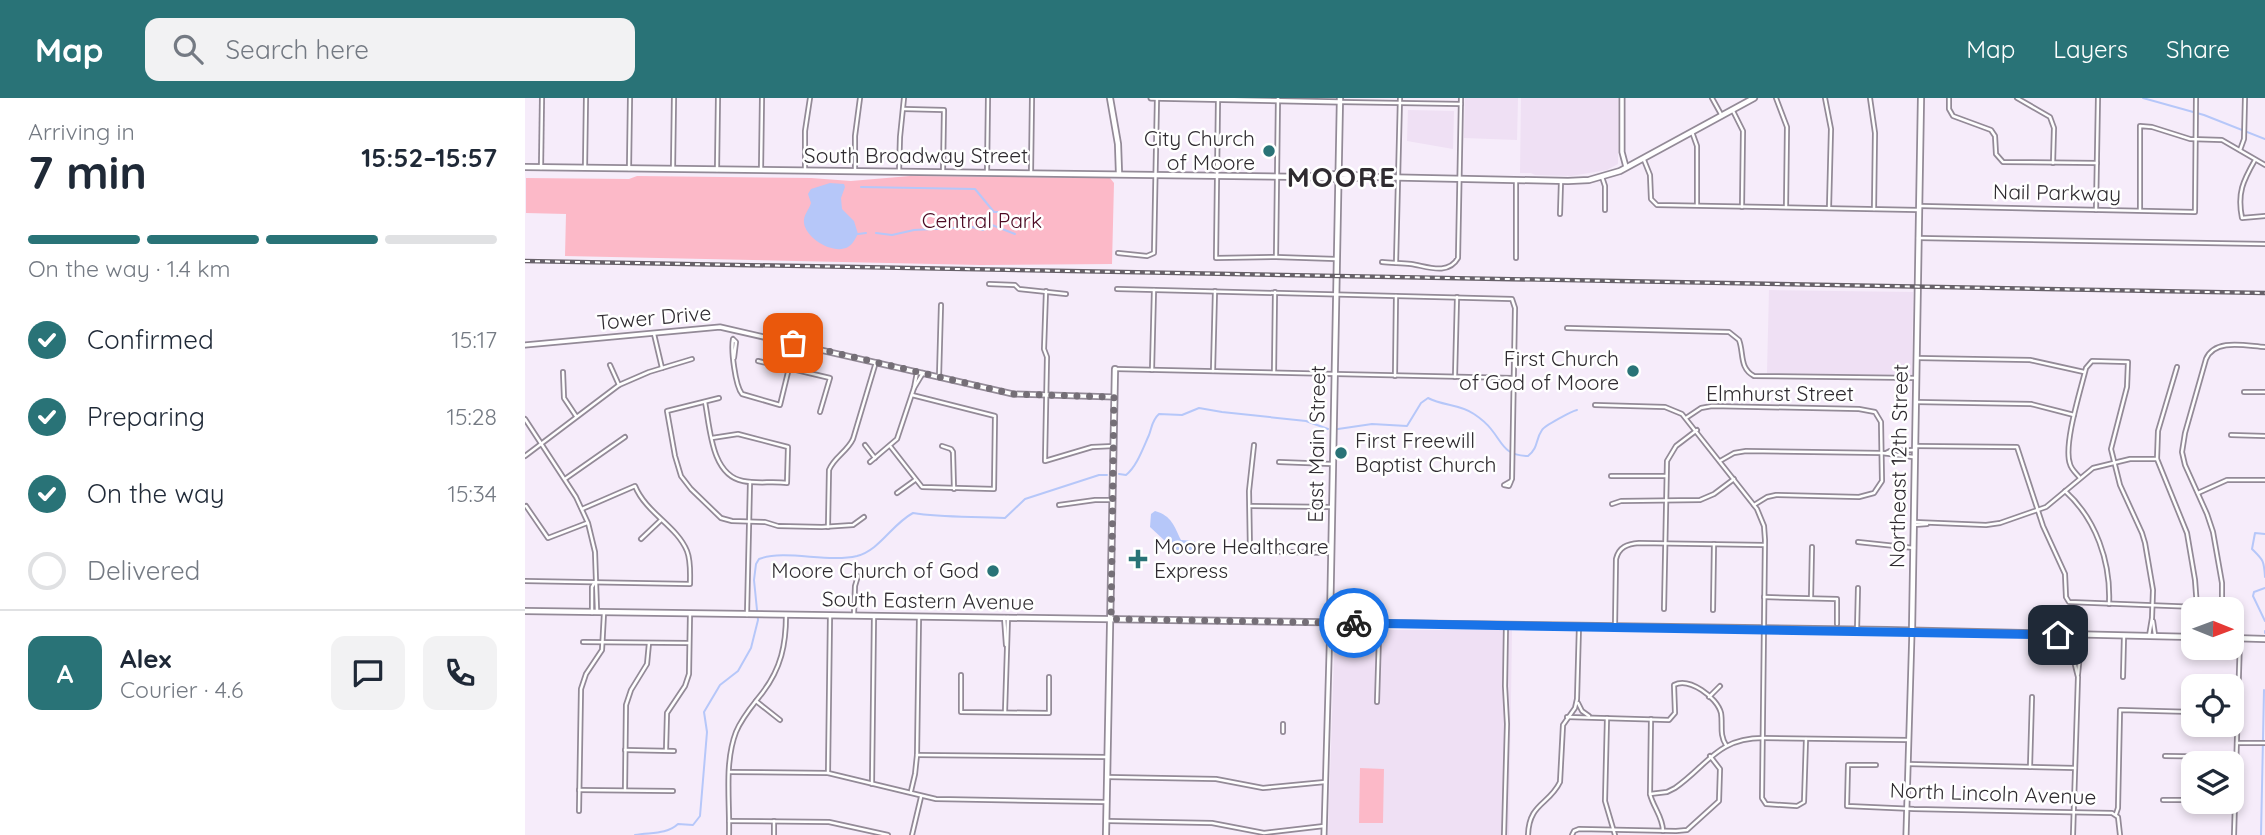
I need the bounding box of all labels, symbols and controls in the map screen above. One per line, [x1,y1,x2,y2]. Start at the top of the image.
search box [145,18,635,81]
text: Map [35,29,103,70]
icon: search [169,30,207,68]
text: Search here [225,33,369,66]
text: Map [1966,34,2015,64]
text: Layers [2053,34,2128,64]
text: Share [2166,34,2230,64]
text: Arriving in [28,117,135,146]
place label: City Church of Moore [1144,125,1255,175]
text: 15:52–15:57 [361,141,497,174]
street label: South Broadway Street [804,142,1028,168]
text: 7 min [28,143,147,201]
marker: City Church of Moore [1261,143,1277,159]
district label: MOORE [1287,159,1397,194]
street label: Nail Parkway [1993,178,2121,206]
park label: Central Park [922,207,1042,233]
text: On the way · 1.4 km [28,254,230,283]
street label: Tower Drive [596,299,712,335]
pin [763,313,823,373]
icon: check [28,321,66,359]
text: Confirmed [87,323,214,356]
icon: bag [774,324,812,362]
text: 15:17 [451,325,497,354]
place label: First Church of God of Moore [1459,345,1619,395]
marker: First Church of God of Moore [1625,363,1641,379]
street label: Northeast 12th Street [1883,364,1913,568]
street label: East Main Street [1302,365,1330,523]
street label: Elmhurst Street [1706,380,1854,406]
icon: check [28,398,66,436]
text: Preparing [87,400,205,433]
text: 15:28 [446,402,497,431]
place label: First Freewill Baptist Church [1355,427,1496,477]
marker: First Freewill Baptist Church [1333,445,1349,461]
icon: check [28,475,66,513]
text: On the way [87,477,225,510]
text: 15:34 [447,479,497,508]
place label: Moore Healthcare Express [1154,533,1329,583]
marker: Moore Healthcare Express [1128,549,1148,569]
text: Delivered [87,554,200,587]
place label: Moore Church of God [771,557,979,583]
marker: Moore Church of God [985,563,1001,579]
street label: South Eastern Avenue [822,585,1034,615]
courier [1319,588,1389,658]
north arrow [2181,597,2243,660]
map controls [2181,597,2244,814]
icon: bike [1335,604,1373,642]
pin [2028,605,2088,665]
icon: home [2039,616,2077,654]
button: chat [331,636,405,710]
button: phone [423,636,497,710]
text: Alex [120,642,171,675]
text: A [57,657,73,690]
button: locate [2181,674,2244,737]
text: Courier · 4.6 [120,675,243,704]
button: layers [2181,751,2244,814]
street label: North Lincoln Avenue [1889,776,2097,810]

